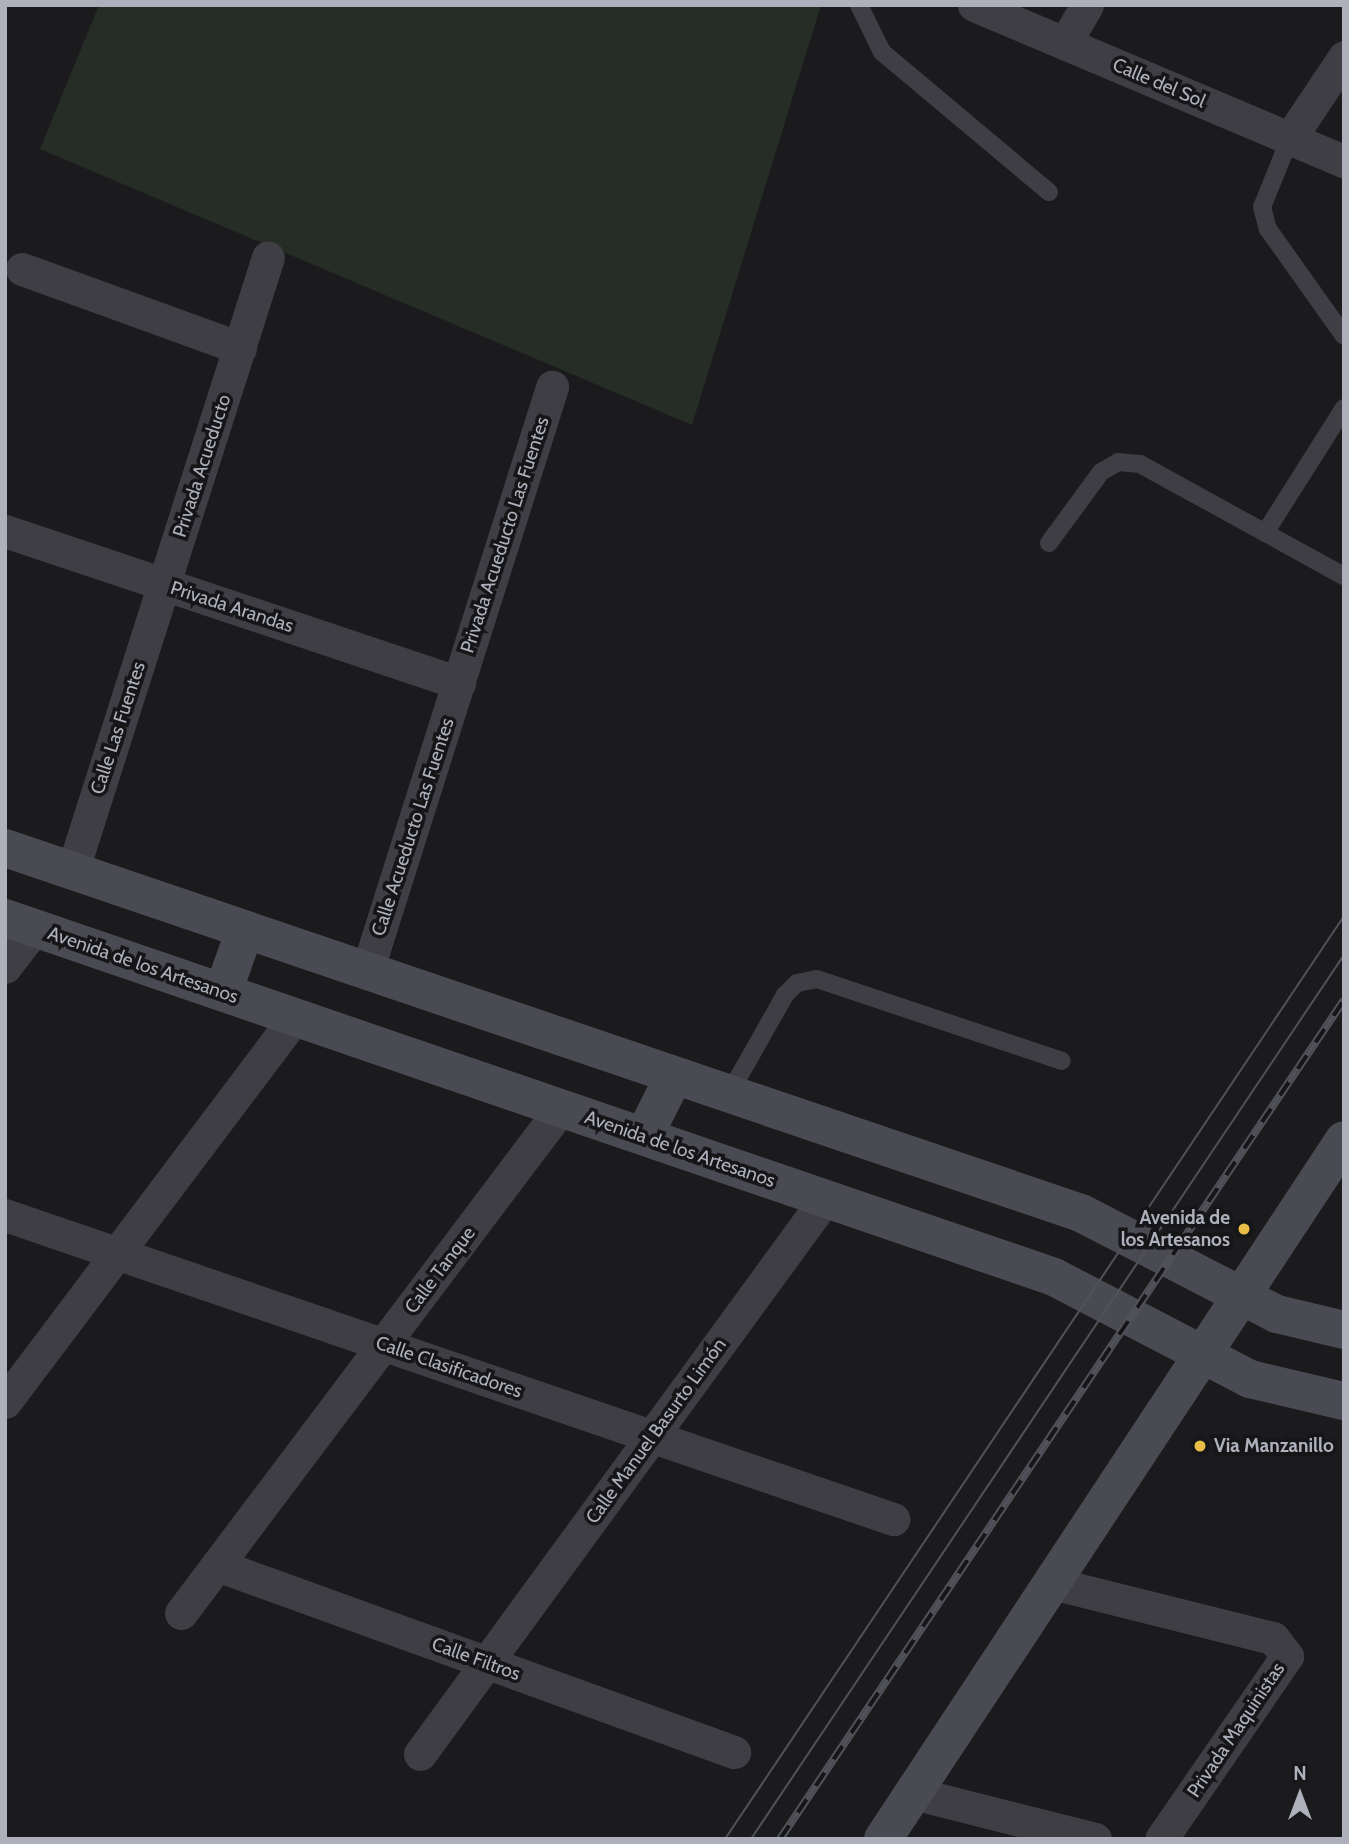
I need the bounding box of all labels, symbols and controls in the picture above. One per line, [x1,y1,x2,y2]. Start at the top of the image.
street label: Calle del Sol [1109,53,1209,113]
street label: Privada Acueducto [168,392,236,540]
street label: Privada Acueducto Las Fuentes [456,414,554,656]
street label: Privada Arandas [168,576,296,638]
street label: Calle Las Fuentes [86,659,150,797]
street label: Calle Acueducto Las Fuentes [367,715,459,939]
street label: Avenida de los Artesanos [45,922,241,1008]
street label: Avenida de los Artesanos [582,1106,778,1192]
place label: Avenida de los Artesanos [1121,1207,1230,1251]
marker: Avenida de los Artesanos [1236,1221,1252,1237]
street label: Calle Tanque [400,1222,480,1318]
street label: Calle Clasificadores [373,1331,525,1403]
street label: Calle Manuel Basurto Limón [581,1334,731,1528]
place label: Via Manzanillo [1214,1435,1334,1457]
marker: Via Manzanillo [1192,1438,1208,1454]
street label: Calle Filtros [429,1632,523,1686]
street label: Privada Maquinistas [1182,1658,1290,1802]
north arrow [1265,1760,1335,1830]
text: N [1293,1762,1307,1785]

